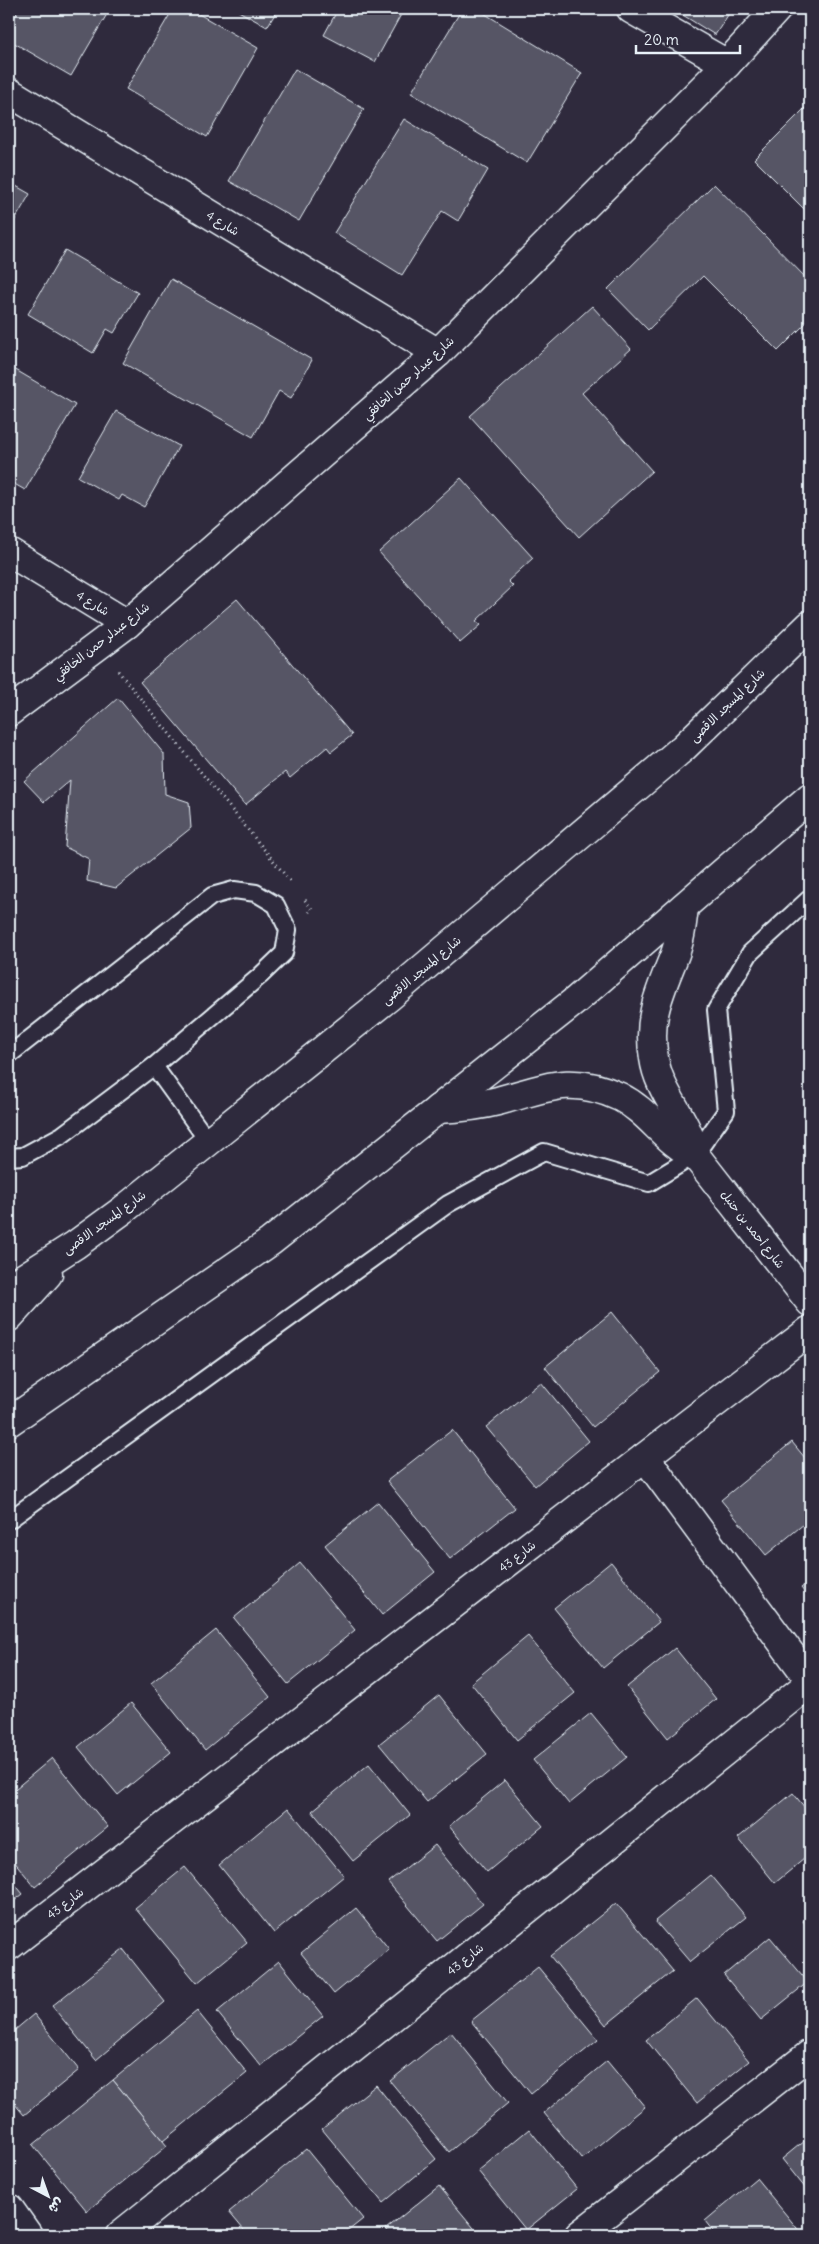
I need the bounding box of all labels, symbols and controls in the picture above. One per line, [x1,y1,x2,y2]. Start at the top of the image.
scale bar [636,22,740,54]
text: 20 m [644,30,679,49]
street label: شارع 4 [203,207,242,240]
street label: شارع عبدلر حمن الخافقي [359,333,460,426]
street label: شارع 4 [73,587,112,620]
street label: شارع عبدلر حمن الخافقي [50,599,155,686]
street label: شارع المسجد الاقصى [686,665,769,746]
street label: شارع المسجد الاقصى [378,932,465,1009]
street label: شارع المسجد الاقصى [59,1187,150,1259]
street label: شارع أحمد بن حنبل [716,1187,788,1272]
street label: شارع 43 [496,1537,540,1577]
street label: شارع 43 [44,1884,88,1924]
street label: شارع 43 [444,1940,488,1980]
north arrow [22,2172,72,2222]
text: ش [45,2194,68,2218]

